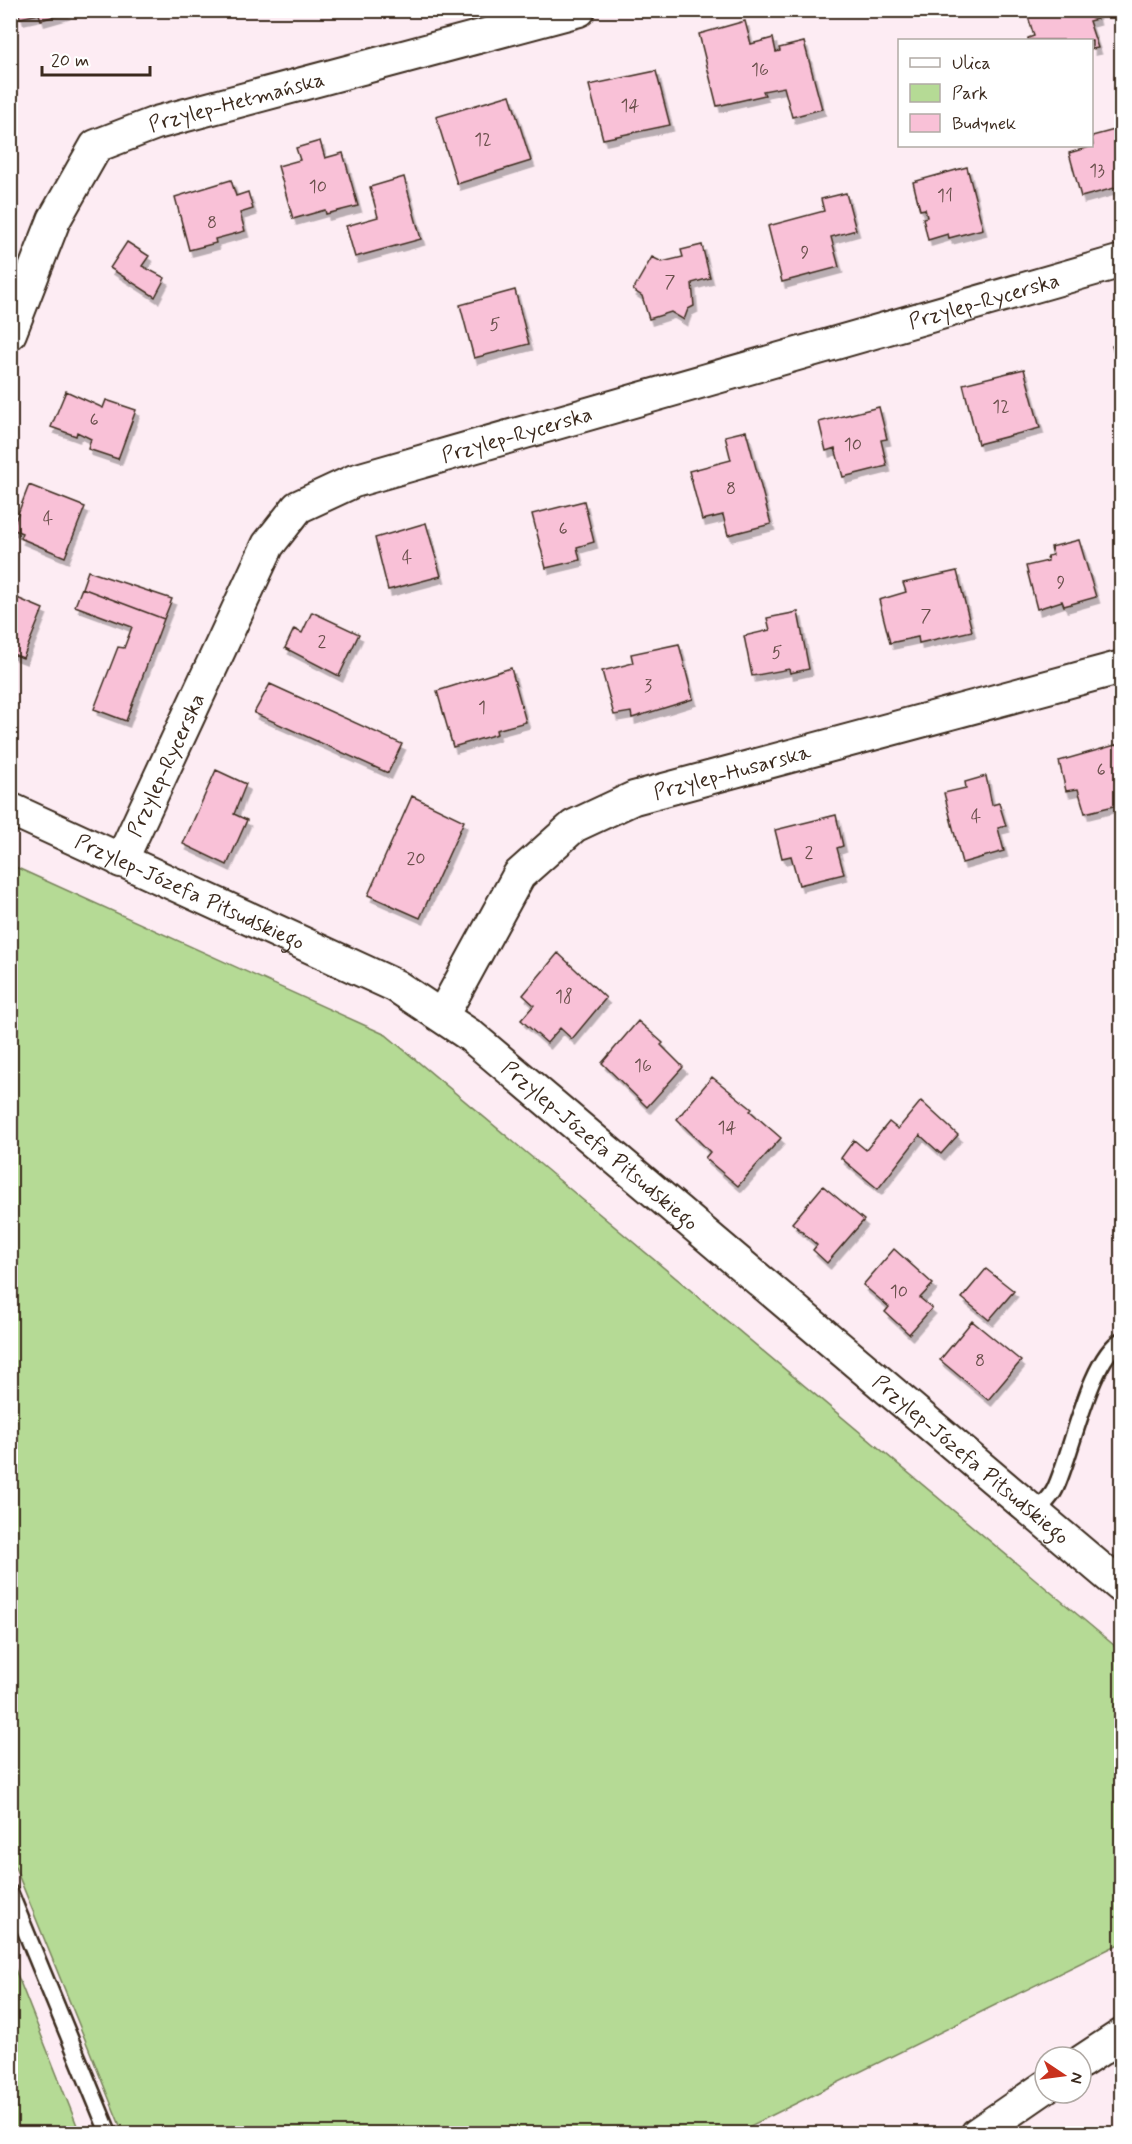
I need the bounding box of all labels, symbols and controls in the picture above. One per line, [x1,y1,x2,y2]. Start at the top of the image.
scale bar [42,39,150,77]
legend [898,39,1093,147]
text: 20 m [51,49,89,73]
text: Ulica [952,52,991,76]
house number: 16 [751,58,769,82]
street label: Przylep-Hetmańska [145,66,328,140]
text: Park [952,82,988,106]
house number: 14 [621,94,640,118]
text: Budynek [952,112,1016,136]
house number: 12 [474,128,492,152]
house number: 13 [1089,159,1105,183]
house number: 10 [309,175,327,199]
house number: 11 [937,184,953,208]
house number: 8 [207,211,217,235]
house number: 9 [801,241,810,265]
street label: Przylep-Rycerska [906,267,1063,336]
house number: 7 [665,270,676,294]
house number: 5 [490,313,501,337]
house number: 12 [992,395,1010,419]
street label: Przylep-Rycerska [438,400,596,470]
house number: 6 [89,408,99,432]
house number: 10 [844,433,862,457]
house number: 8 [726,477,736,501]
house number: 4 [43,507,53,531]
house number: 6 [558,517,568,541]
house number: 4 [402,546,412,570]
house number: 9 [1057,571,1066,595]
house number: 7 [921,604,932,628]
house number: 2 [318,630,327,654]
house number: 5 [772,641,783,665]
house number: 3 [644,674,652,698]
street label: Przylep-Rycerska [121,689,212,842]
house number: 1 [478,696,486,720]
street label: Przylep-Husarska [650,738,814,807]
house number: 6 [1096,758,1106,782]
house number: 4 [971,805,981,829]
street label: Przylep-Józefa Piłsudskiego [70,828,309,957]
house number: 2 [805,841,814,865]
house number: 20 [406,847,426,871]
house number: 18 [555,985,573,1009]
house number: 16 [634,1054,652,1078]
street label: Przylep-Józefa Piłsudskiego [495,1055,704,1237]
house number: 14 [718,1116,737,1140]
house number: 10 [890,1280,908,1304]
house number: 8 [975,1349,985,1373]
street label: Przylep-Józefa Piłsudskiego [866,1369,1075,1551]
north arrow [1033,2045,1093,2105]
text: N [1065,2070,1088,2086]

